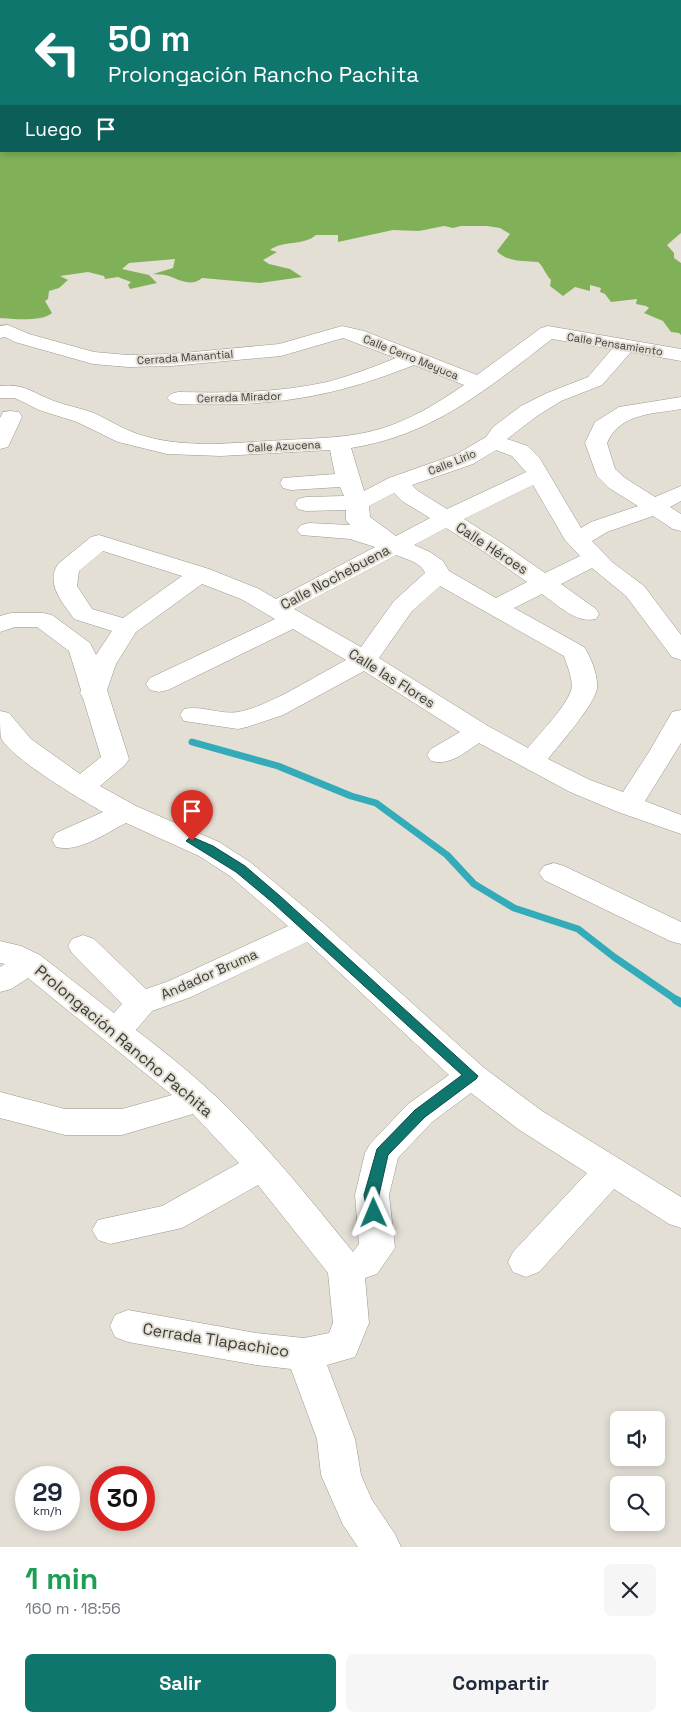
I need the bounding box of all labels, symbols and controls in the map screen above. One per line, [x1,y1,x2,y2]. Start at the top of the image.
text: 50 m [108,17,190,61]
icon: left [25,20,90,85]
text: Prolongación Rancho Pachita [108,60,419,88]
icon: arrive [92,115,120,143]
text: Luego [25,117,82,142]
street label: Calle Pensamiento [566,330,664,359]
street label: Calle Cerro Meyuca [361,331,461,383]
street label: Cerrada Manantial [136,347,234,367]
street label: Cerrada Mirador [197,389,281,405]
street label: Calle Azucena [247,437,322,455]
street label: Calle Lirio [426,446,478,478]
street label: Calle Héroes [452,518,532,578]
street label: Calle Nochebuena [277,541,393,613]
street label: Calle las Flores [345,644,439,712]
pin [171,790,213,841]
icon: arrive [178,797,206,825]
street label: Andador Bruma [158,945,260,1003]
street label: Prolongación Rancho Pachita [31,960,217,1122]
position arrow [347,1186,399,1238]
street label: Cerrada Tlapachico [141,1318,291,1362]
map controls [610,1411,665,1531]
button: sound [610,1411,665,1466]
speed limit sign: 30 [90,1466,155,1531]
text: 29 [32,1476,63,1508]
button: search [610,1476,665,1531]
text: km/h [33,1503,62,1519]
text: 1 min [25,1559,98,1598]
button: close [604,1564,656,1616]
text: 160 m · 18:56 [25,1598,121,1619]
button: Salir [25,1654,336,1712]
button: Compartir [346,1654,656,1712]

